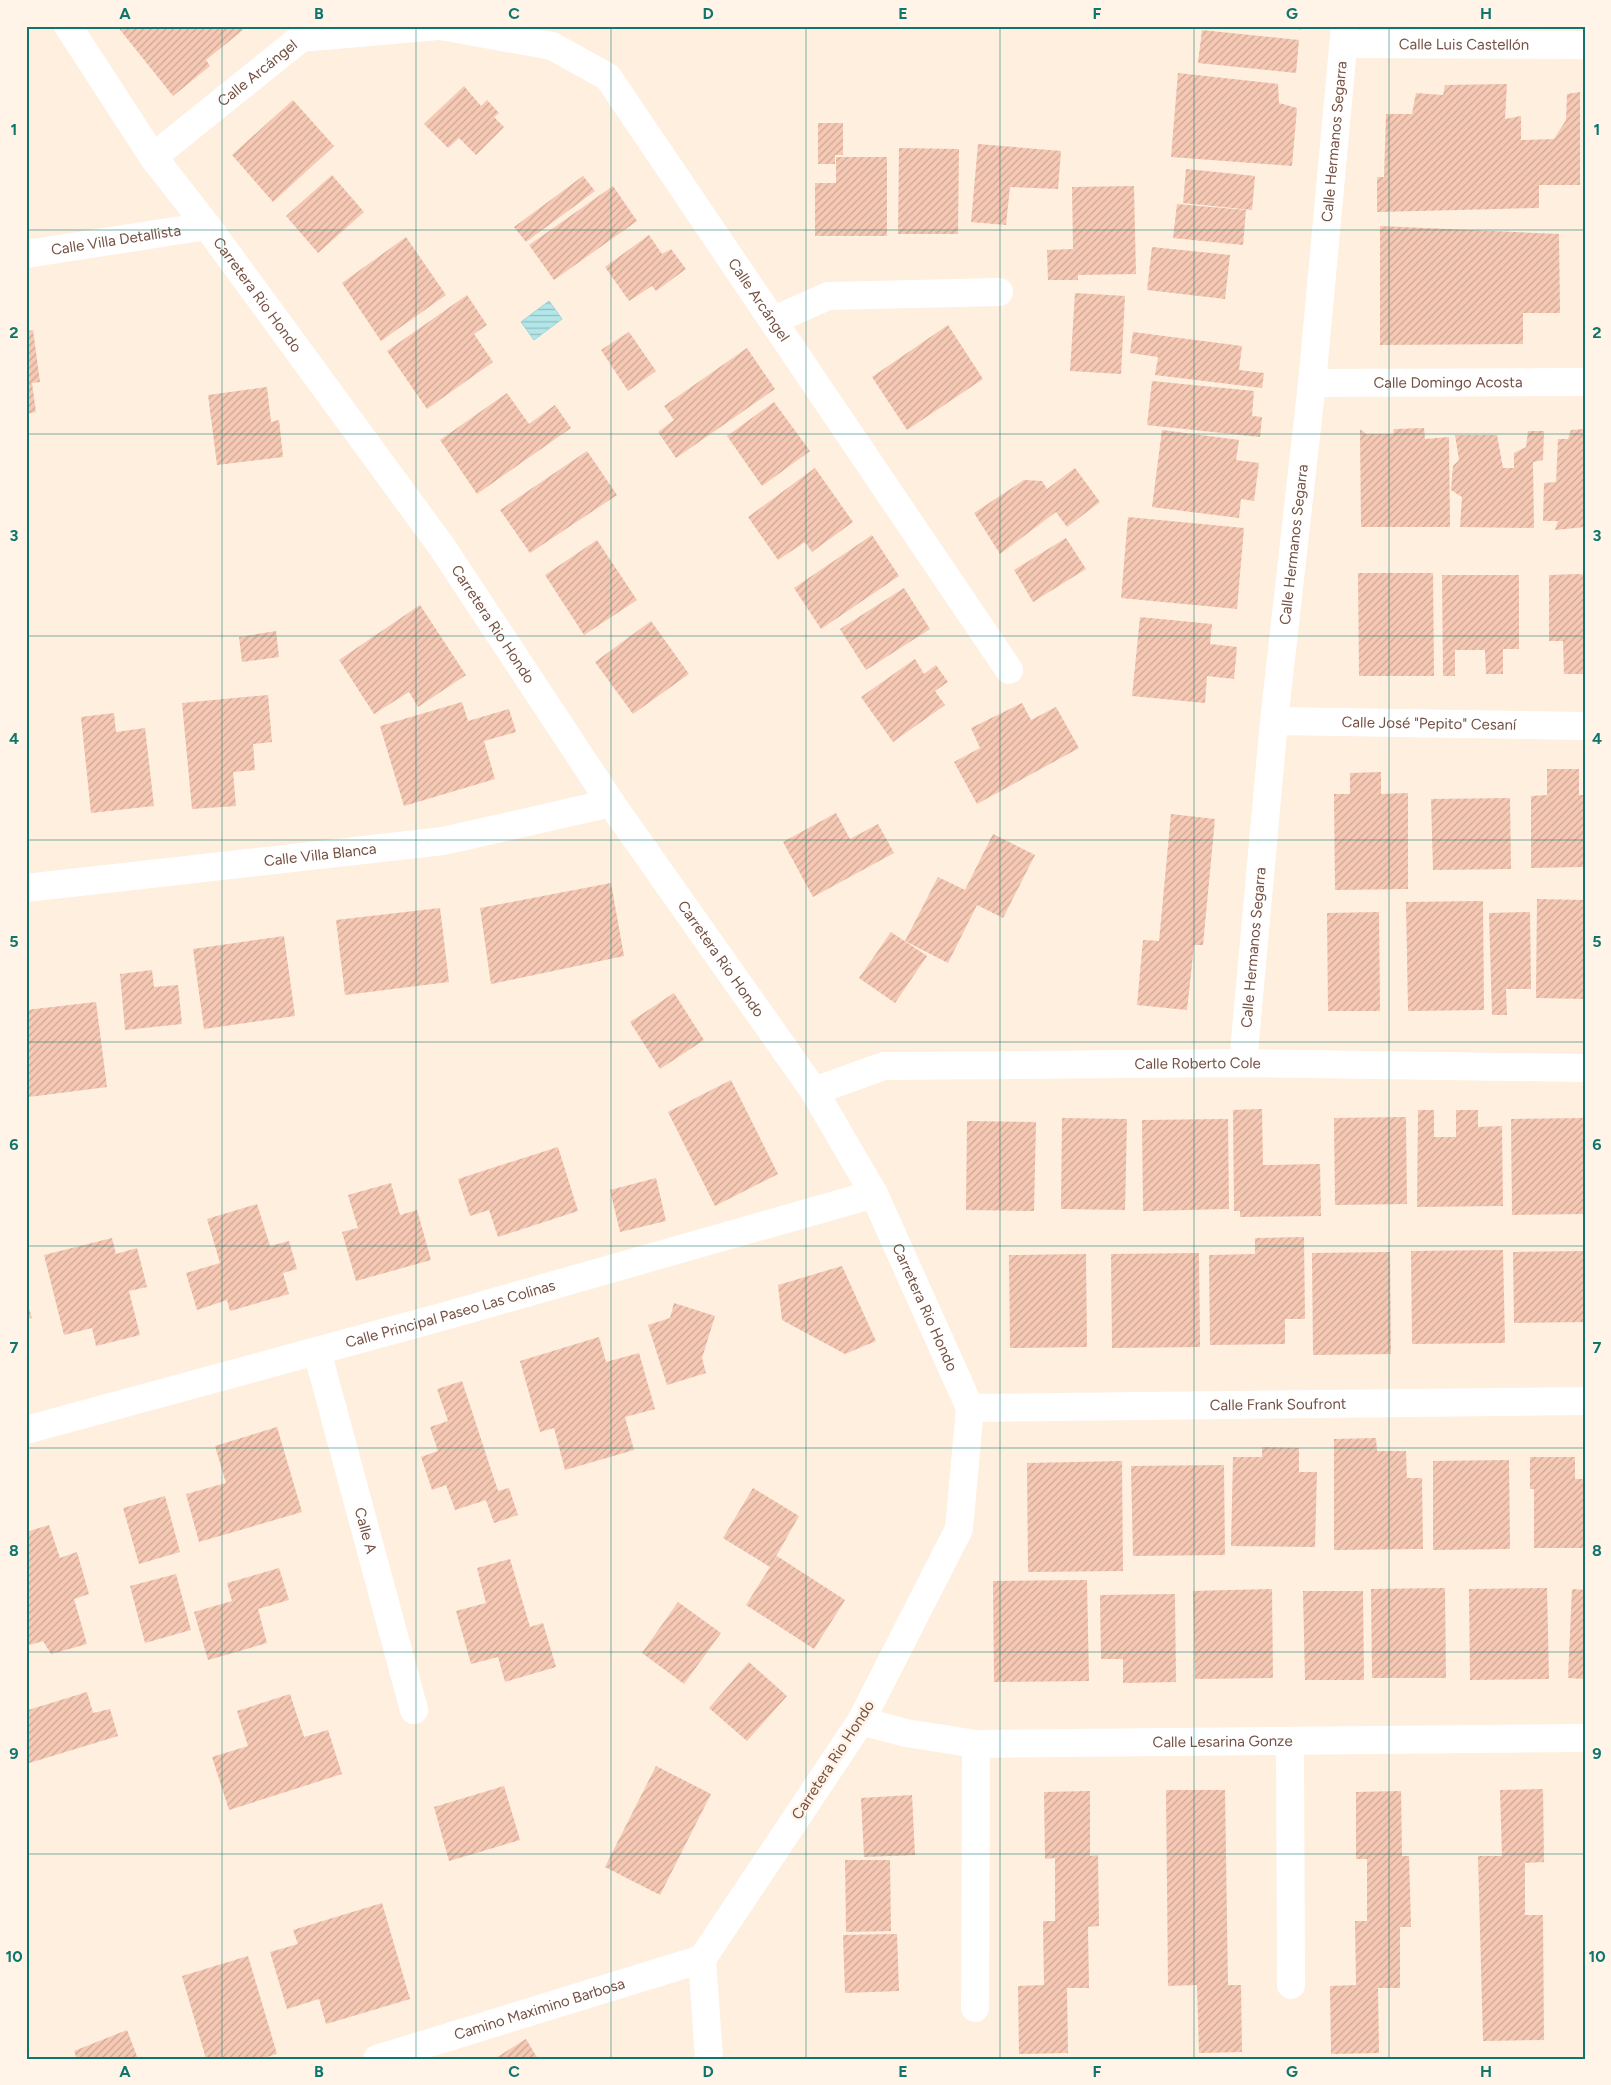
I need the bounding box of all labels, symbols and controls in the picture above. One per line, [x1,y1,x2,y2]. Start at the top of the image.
text: A [119,4,131,23]
text: B [314,4,324,23]
text: C [508,4,520,23]
text: D [702,4,714,23]
text: E [898,4,908,23]
text: F [1093,4,1102,23]
text: G [1286,4,1298,23]
text: H [1480,4,1492,23]
street label: Calle Luis Castellón [1399,35,1529,54]
street label: Calle Arcángel [214,36,301,110]
street label: Calle Hermanos Segarra [1318,60,1351,223]
text: 1 [11,120,17,139]
text: 1 [1594,120,1600,139]
street label: Calle Villa Detallista [50,221,182,259]
street label: Carretera Rio Hondo [209,234,306,356]
street label: Calle Arcángel [724,255,793,345]
text: 2 [9,323,19,342]
text: 2 [1592,323,1602,342]
street label: Calle Domingo Acosta [1373,373,1523,392]
street label: Calle Hermanos Segarra [1276,463,1312,626]
text: 3 [10,526,19,545]
text: 3 [1593,526,1602,545]
street label: Carretera Rio Hondo [447,561,539,687]
street label: Calle José "Pepito" Cesaní [1341,713,1518,734]
text: 4 [9,729,19,748]
text: 4 [1592,729,1602,748]
street label: Calle Villa Blanca [263,840,377,870]
street label: Calle Hermanos Segarra [1237,866,1270,1029]
street label: Carretera Rio Hondo [674,897,768,1021]
text: 5 [9,932,19,951]
text: 5 [1592,932,1602,951]
street label: Calle Roberto Cole [1134,1054,1261,1073]
text: 6 [9,1135,19,1154]
text: 6 [1592,1135,1602,1154]
street label: Carretera Rio Hondo [888,1240,961,1374]
street label: Calle Principal Paseo Las Colinas [343,1276,557,1352]
text: 7 [10,1338,19,1357]
text: 7 [1593,1338,1602,1357]
street label: Calle Frank Soufront [1209,1395,1347,1414]
street label: Calle A [351,1505,380,1556]
text: 8 [9,1541,19,1560]
text: 8 [1592,1541,1602,1560]
street label: Carretera Rio Hondo [788,1697,878,1823]
street label: Calle Lesarina Gonze [1152,1732,1293,1751]
text: 9 [9,1744,19,1763]
text: 9 [1592,1744,1602,1763]
text: 10 [5,1947,23,1966]
text: 10 [1588,1947,1606,1966]
street label: Camino Maximino Barbosa [452,1974,627,2044]
text: A [119,2062,131,2081]
text: B [314,2062,324,2081]
text: C [508,2062,520,2081]
text: D [702,2062,714,2081]
text: E [898,2062,908,2081]
text: F [1093,2062,1102,2081]
text: G [1286,2062,1298,2081]
text: H [1480,2062,1492,2081]

